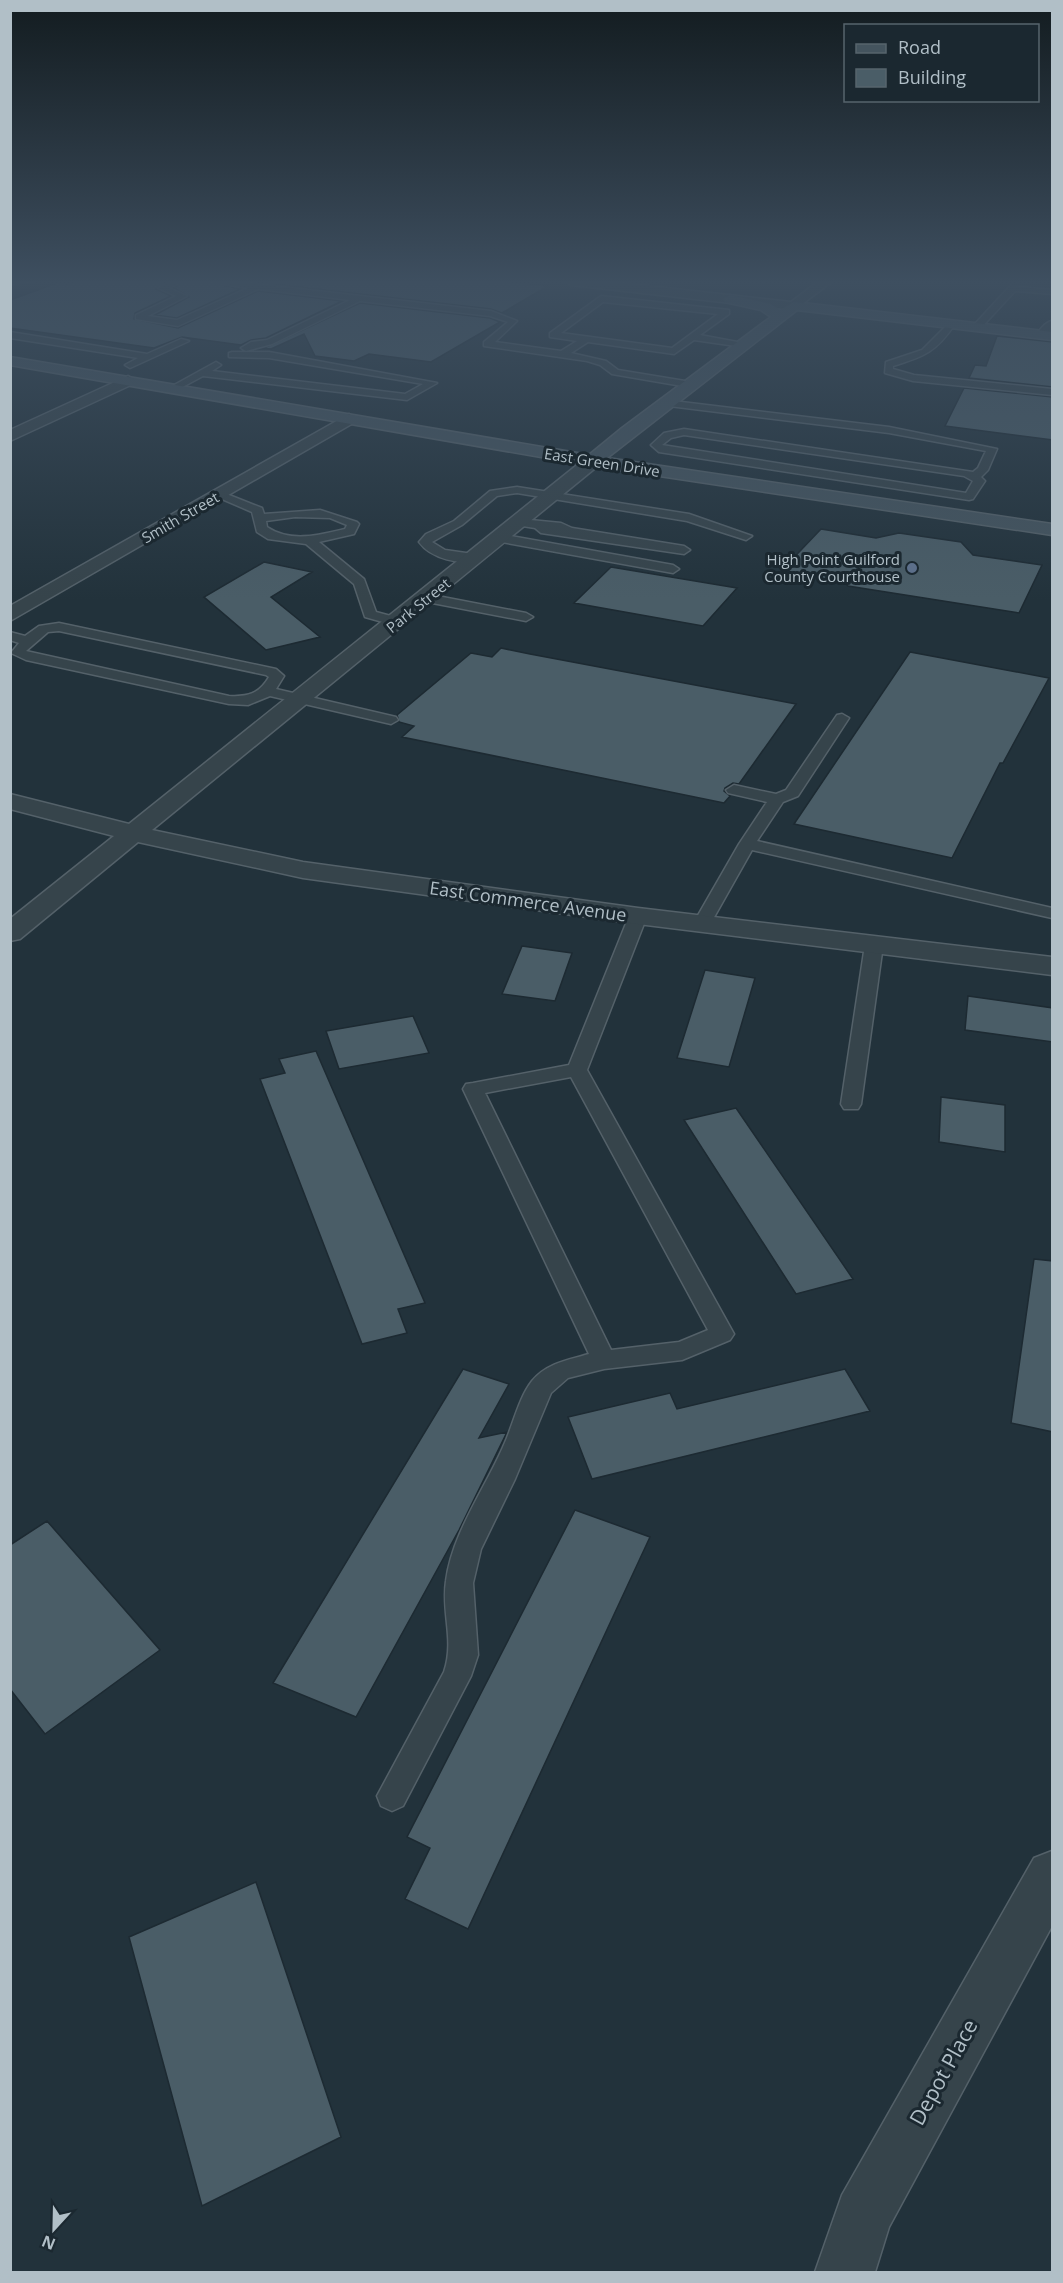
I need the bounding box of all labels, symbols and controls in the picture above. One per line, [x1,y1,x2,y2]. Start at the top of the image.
legend [844,24,1039,102]
text: Road [898,35,941,59]
text: Building [898,65,966,89]
street label: East Green Drive [543,443,661,481]
street label: Smith Street [138,487,222,547]
place label: High Point Guilford County Courthouse [764,549,900,586]
marker: High Point Guilford County Courthouse [905,561,919,575]
street label: Park Street [382,573,454,637]
street label: East Commerce Avenue [428,875,628,927]
street label: Depot Place [902,2014,984,2130]
north arrow [24,2199,84,2259]
text: N [38,2230,59,2256]

